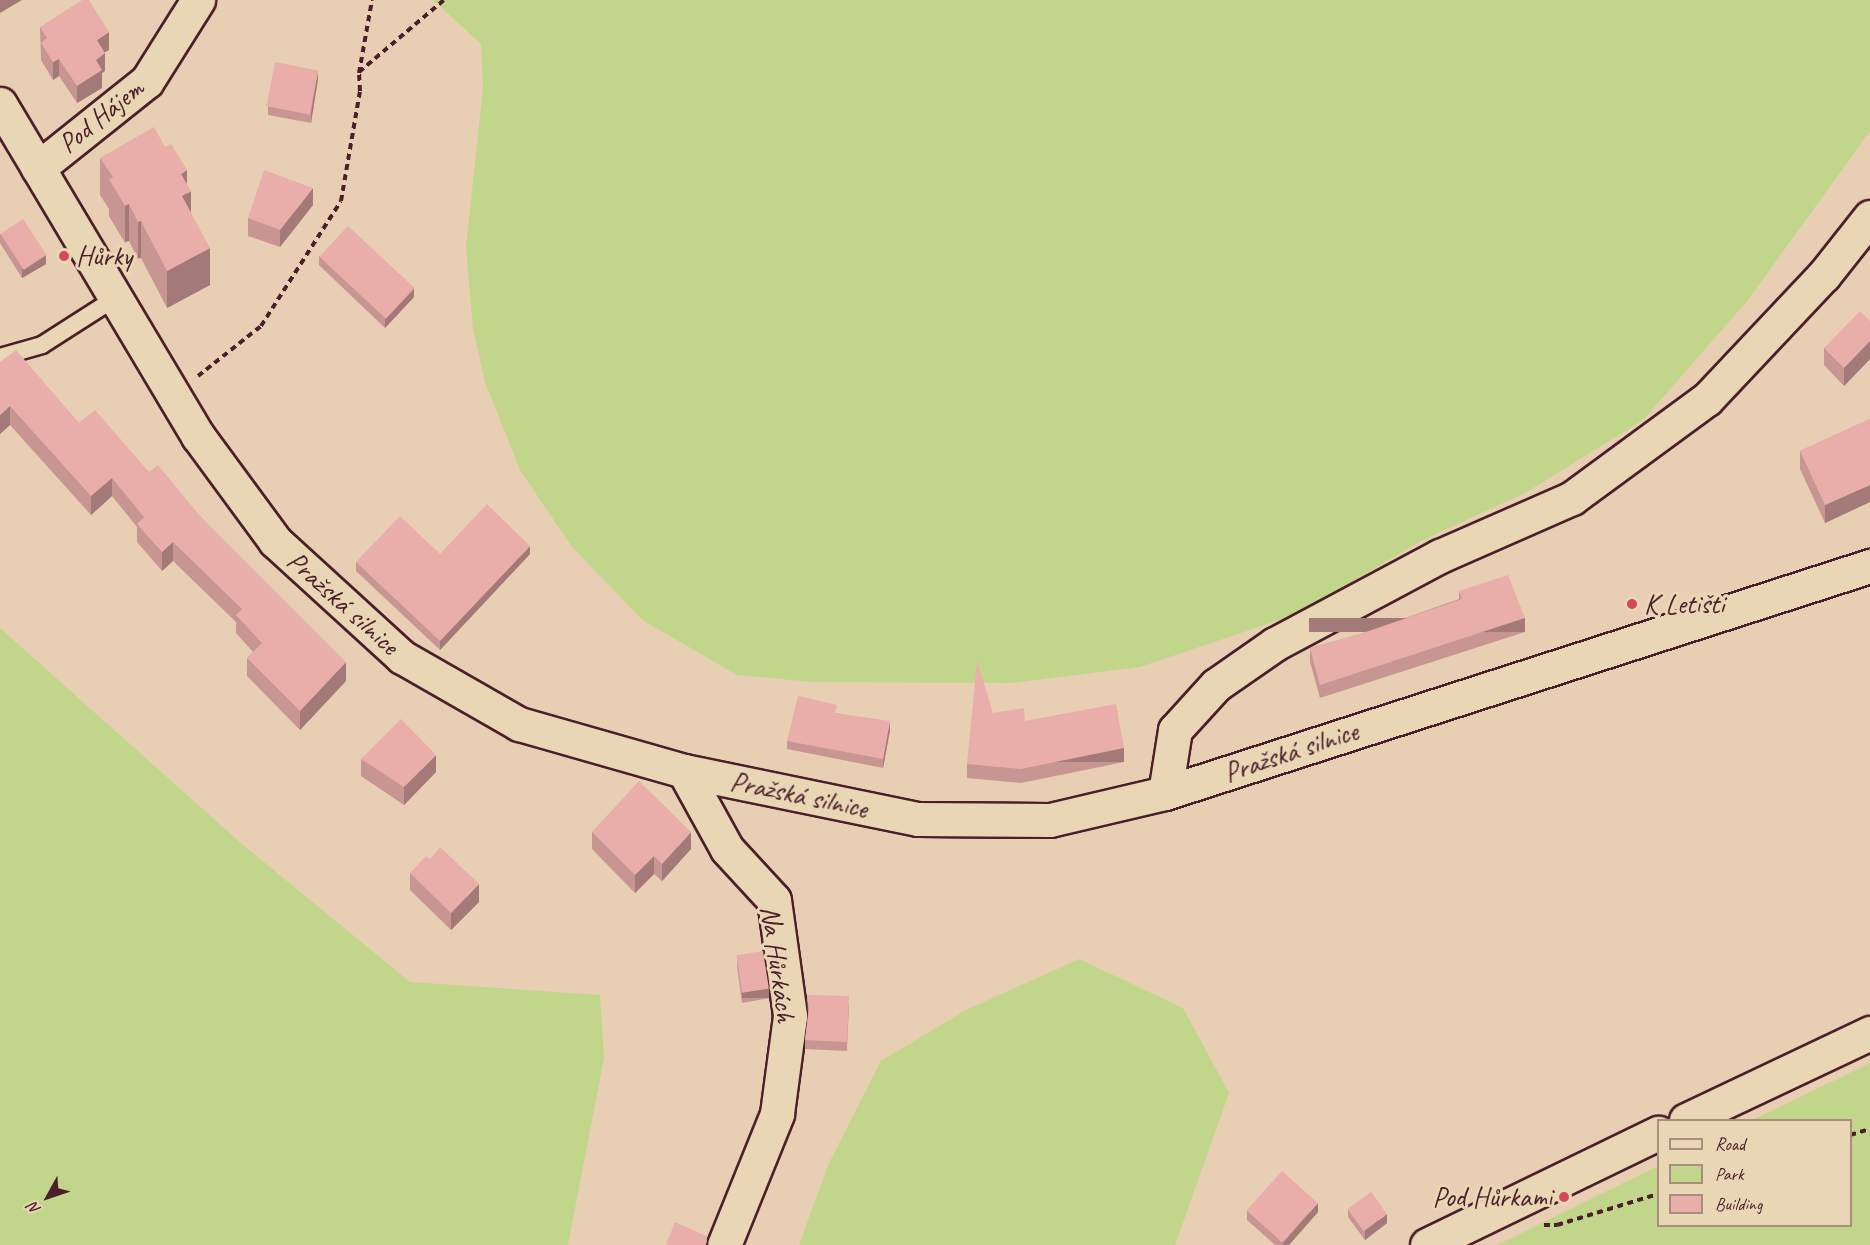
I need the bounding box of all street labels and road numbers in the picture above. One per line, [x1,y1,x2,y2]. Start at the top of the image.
street label: Pod Hájem [52,72,150,160]
street label: Pražská silnice [280,544,406,662]
street label: Pražská silnice [1220,715,1362,789]
street label: Pražská silnice [727,764,871,826]
street label: Na Hůrkách [753,904,803,1024]

